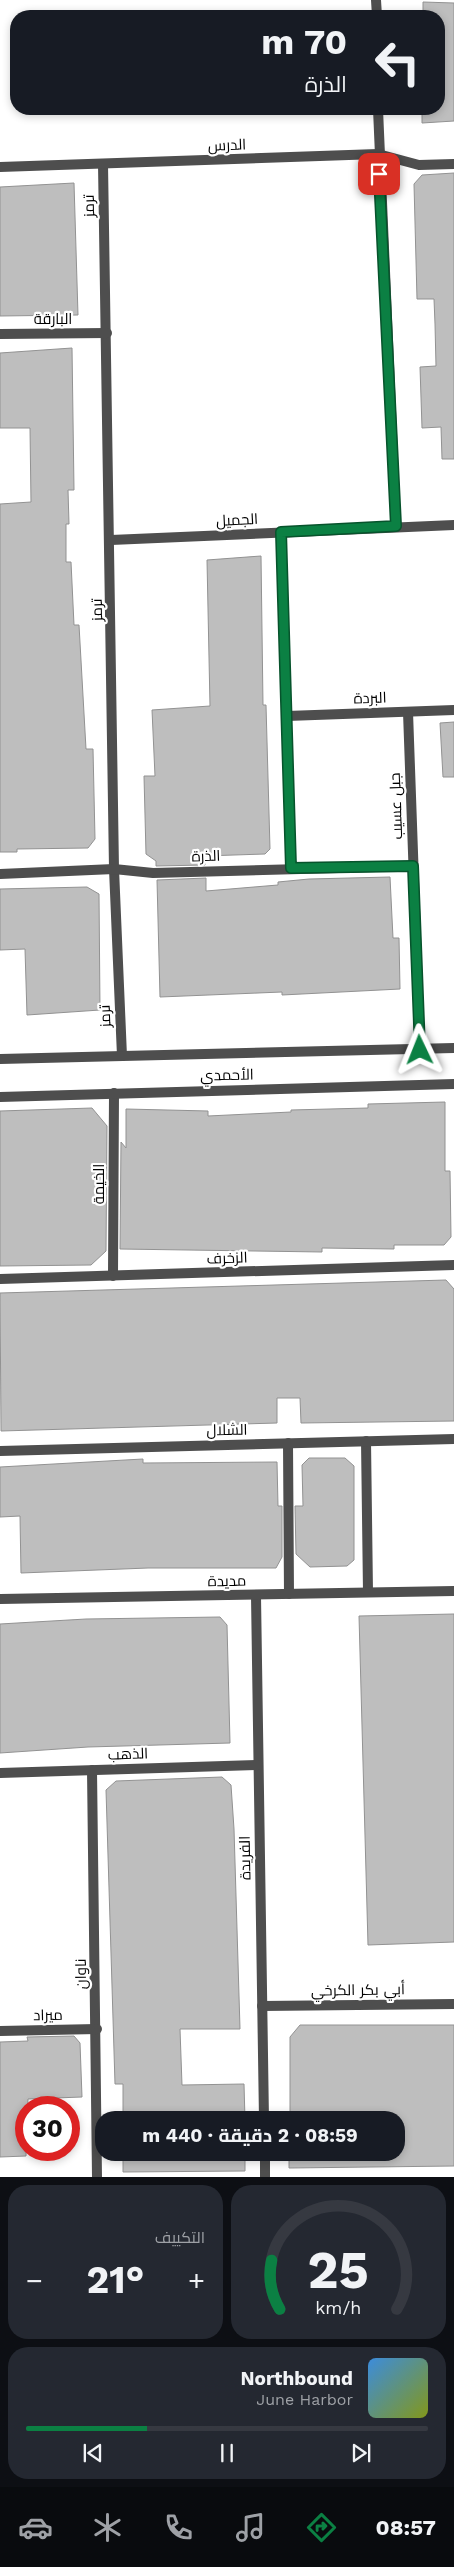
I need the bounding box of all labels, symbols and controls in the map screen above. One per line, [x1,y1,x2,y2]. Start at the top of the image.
text: 70 m [261,21,347,63]
icon: left [365,30,430,95]
text: الذرة [305,72,347,97]
street label: الدرس [208,135,246,156]
pin [358,153,400,195]
icon: arrive [365,160,393,188]
street label: ترمز [80,195,98,218]
street label: البارقة [34,310,72,328]
street label: الجميل [215,510,259,531]
street label: ترمز [88,599,106,622]
street label: البردة [353,688,387,708]
street label: جبل عسيب [386,772,407,840]
street label: الذرة [191,847,221,865]
street label: ترمز [96,1004,114,1029]
position arrow [393,1023,445,1075]
street label: الأحمدي [200,1066,254,1087]
street label: الخيمة [90,1164,108,1204]
street label: الزخرف [206,1248,248,1268]
street label: الشلال [206,1421,248,1439]
street label: مديدة [208,1572,246,1590]
street label: الذهب [108,1744,148,1764]
street label: الفريدة [236,1836,254,1880]
street label: ناوان [72,1959,91,1989]
street label: أبي بكر الكرخي [311,1979,405,2003]
street label: ميراد [33,2006,63,2024]
speed limit sign: 30 [15,2096,80,2161]
text: 08:59 · 2 دقيقة · 440 m [142,2124,358,2147]
text: التكييف [155,2228,205,2247]
text: 25 [308,2240,369,2301]
text: 21° [87,2258,144,2302]
text: − [26,2264,43,2297]
text: + [188,2264,205,2297]
text: km/h [315,2297,362,2318]
text: Northbound [241,2367,353,2390]
text: June Harbor [256,2390,353,2409]
icon: previous [79,2439,107,2467]
icon: pause [213,2439,241,2467]
icon: next [347,2439,375,2467]
icon: car [18,2510,53,2545]
icon: climate [90,2510,125,2545]
icon: phone [161,2510,196,2545]
icon: music [233,2510,268,2545]
icon: directions [304,2510,339,2545]
text: 08:57 [376,2515,436,2540]

